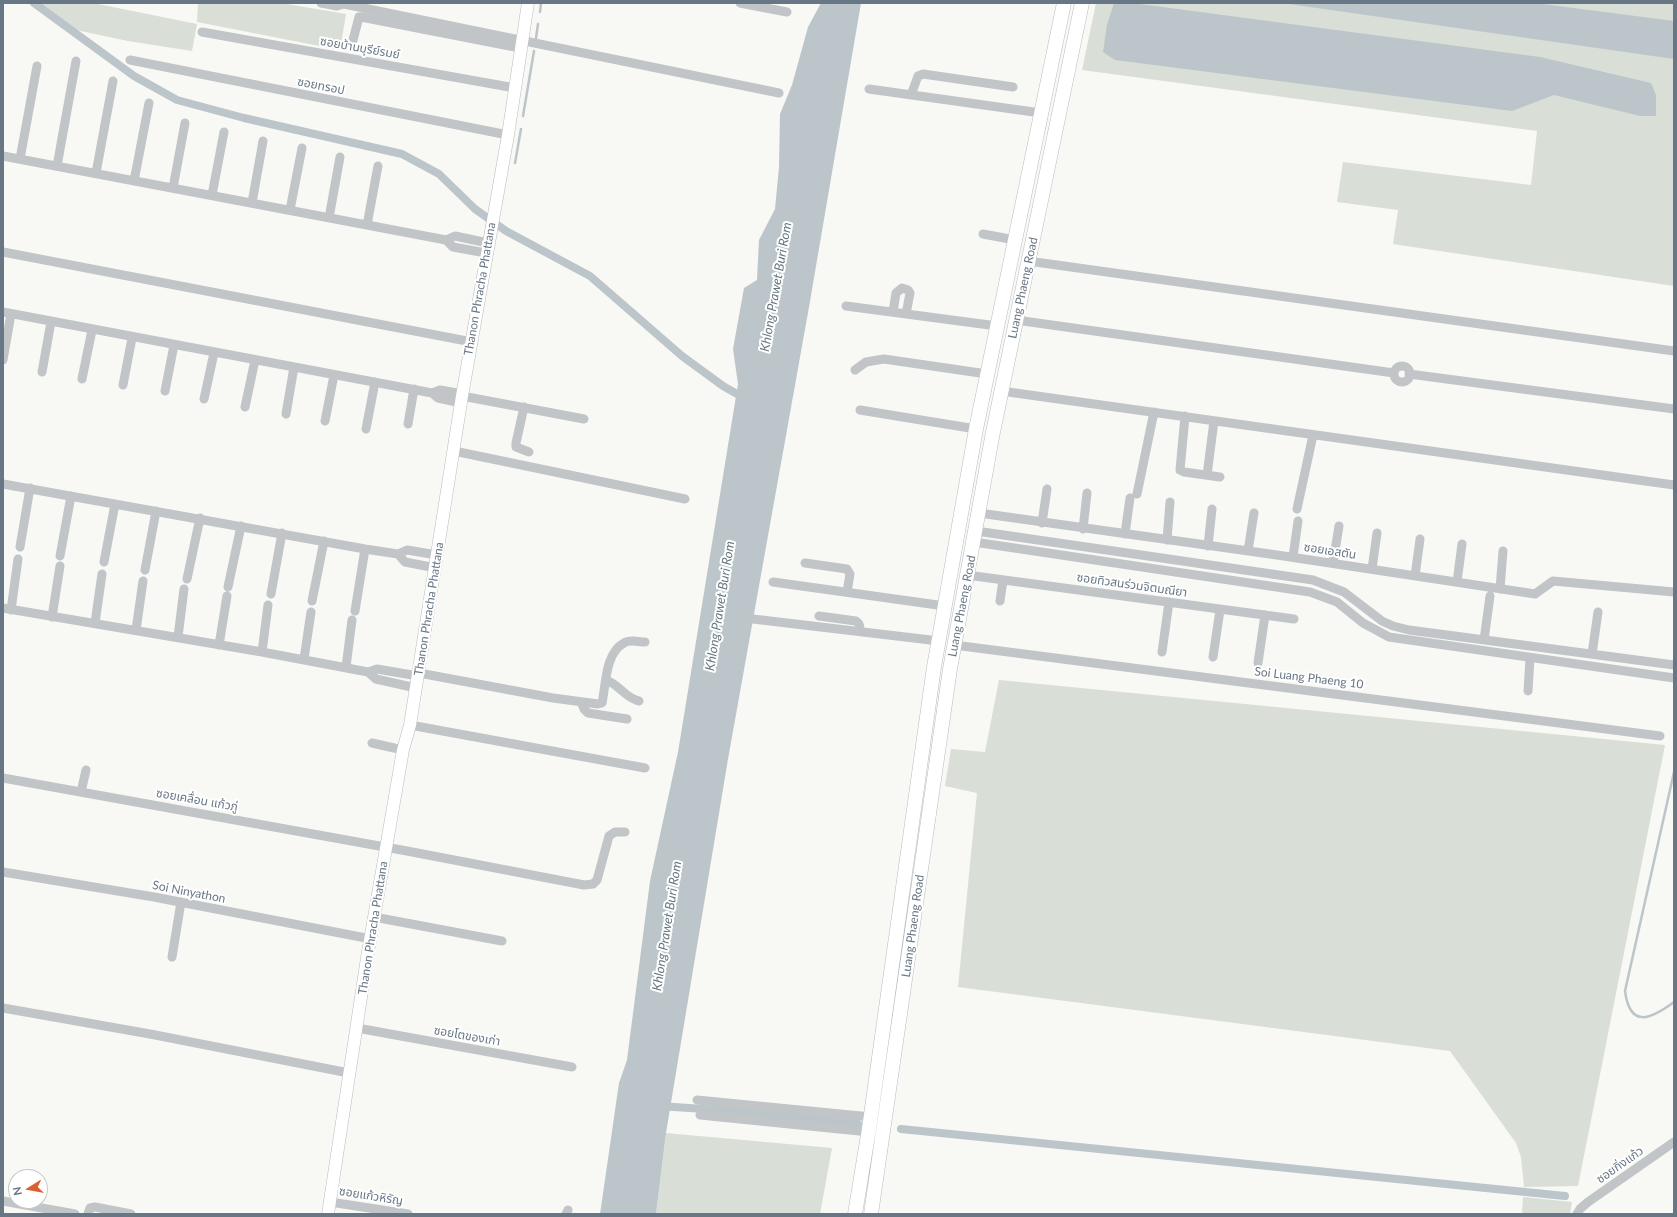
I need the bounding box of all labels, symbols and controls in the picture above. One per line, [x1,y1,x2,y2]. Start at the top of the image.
street label: ซอยบ้านบุรีย์รมย์ [319,34,401,62]
street label: ซอยทรอป [296,74,346,98]
street label: Thanon Phracha Phattana [461,221,499,357]
water label: Khlong Prawet Buri Rom [757,221,795,353]
street label: Luang Phaeng Road [1005,236,1041,340]
water label: Khlong Prawet Buri Rom [702,540,738,672]
street label: ซอยเอสตัน [1303,540,1357,562]
street label: Thanon Phracha Phattana [411,541,447,677]
street label: Luang Phaeng Road [945,554,979,658]
street label: ซอยทิวสนร่วมจิตมณียา [1076,570,1188,600]
street label: Soi Luang Phaeng 10 [1254,664,1364,692]
street label: ซอยเคลื่อน แก้วภู่ [155,786,239,814]
street label: Thanon Phracha Phattana [355,860,391,996]
water label: Khlong Prawet Buri Rom [649,860,685,992]
street label: Luang Phaeng Road [899,874,927,978]
street label: Soi Ninyathon [151,878,227,906]
street label: ซอยโตของเก่า [433,1023,501,1049]
street label: ซอยกิ่งแก้ว [1594,1144,1646,1186]
north arrow [8,1169,48,1209]
street label: ซอยแก้วหิรัญ [338,1184,404,1208]
text: N [10,1186,24,1197]

